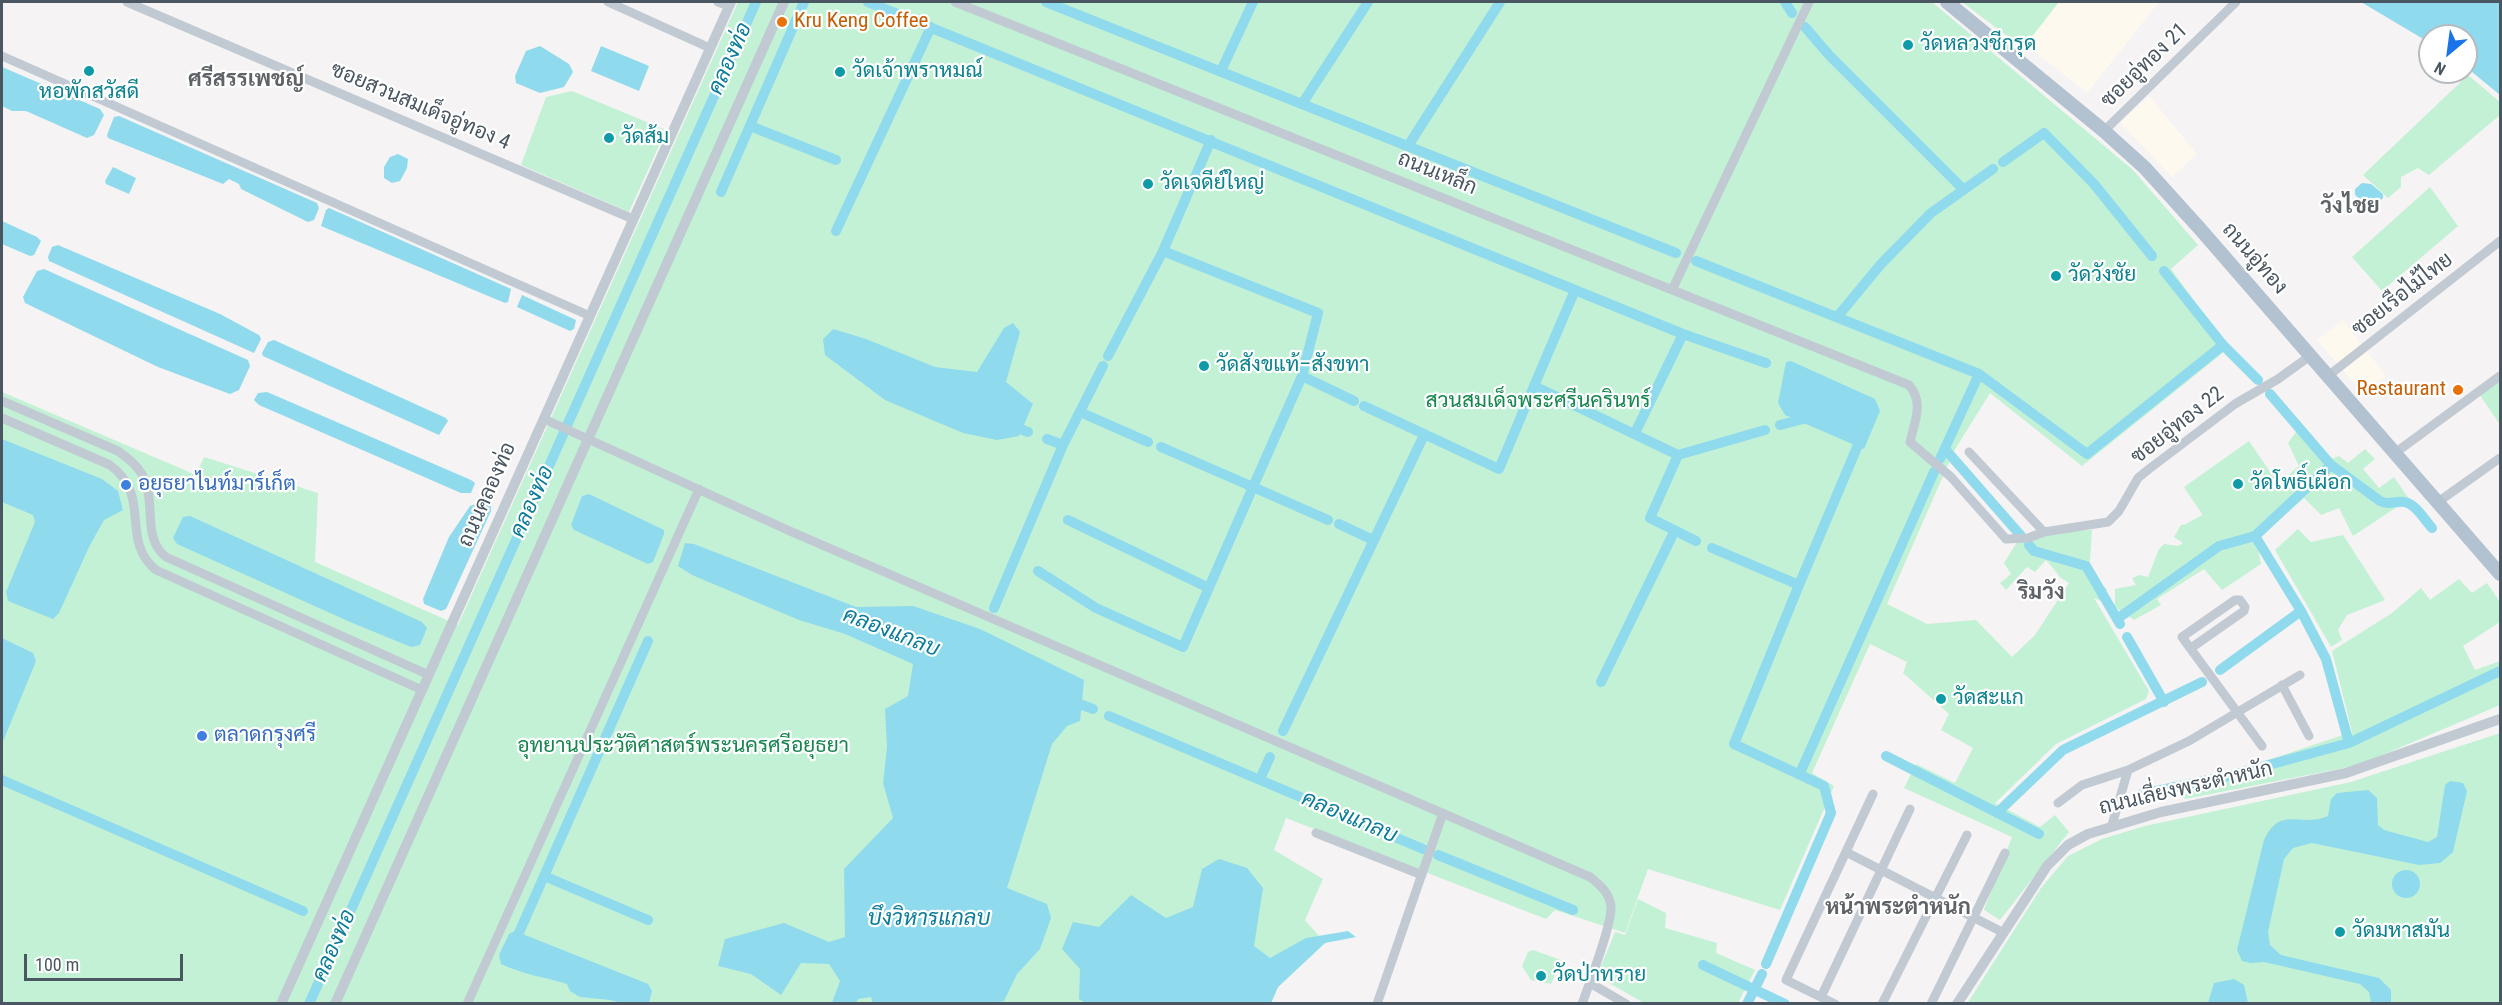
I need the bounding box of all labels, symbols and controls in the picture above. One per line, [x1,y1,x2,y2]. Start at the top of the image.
place label: Kru Keng Coffee [794,9,928,35]
marker: Kru Keng Coffee [775,15,789,29]
street label: ซอยอู่ทอง 21 [2096,18,2194,114]
water label: คลองท่อ [703,19,759,99]
north arrow [2418,24,2478,84]
place label: วัดหลวงชีกรุด [1920,32,2036,58]
marker: วัดหลวงชีกรุด [1901,38,1915,52]
street label: ซอยสวนสมเด็จอู่ทอง 4 [327,58,513,156]
text: N [2431,58,2449,79]
place label: วัดเจ้าพราหมณ์ [852,59,983,85]
marker: หอพักสวัสดี [82,64,96,78]
marker: วัดเจ้าพราหมณ์ [833,65,847,79]
district label: ศรีสรรเพชญ์ [188,67,304,93]
place label: หอพักสวัสดี [39,80,139,106]
place label: วัดส้ม [621,125,669,151]
marker: วัดส้ม [602,131,616,145]
street label: ถนนเหล็ก [1394,147,1480,201]
place label: วัดเจดีย์ใหญ่ [1160,171,1265,197]
marker: วัดเจดีย์ใหญ่ [1141,177,1155,191]
district label: วังไชย [2320,194,2380,220]
street label: ถนนอู่ทอง [2216,218,2292,300]
street label: ซอยเรือไม้ไทย [2347,248,2459,342]
place label: วัดวังชัย [2068,263,2136,289]
marker: วัดวังชัย [2049,269,2063,283]
place label: วัดสังขแท้–สังขทา [1216,353,1370,379]
marker: วัดสังขแท้–สังขทา [1197,359,1211,373]
place label: Restaurant [2357,377,2446,403]
street label: ซอยอู่ทอง 22 [2127,382,2229,470]
marker: Restaurant [2451,383,2465,397]
park label: สวนสมเด็จพระศรีนครินทร์ [1426,389,1650,415]
street label: ถนนคลองท่อ [454,439,522,551]
water label: คลองท่อ [505,462,561,542]
place label: วัดโพธิ์เผือก [2250,471,2352,497]
place label: อยุธยาไนท์มาร์เก็ต [138,472,296,498]
marker: วัดโพธิ์เผือก [2231,477,2245,491]
marker: อยุธยาไนท์มาร์เก็ต [119,478,133,492]
district label: ริมวัง [2017,580,2065,606]
water label: คลองแกลบ [839,603,943,663]
place label: วัดสะแก [1953,686,2024,712]
marker: วัดสะแก [1934,692,1948,706]
place label: ตลาดกรุงศรี [214,723,316,749]
marker: ตลาดกรุงศรี [195,729,209,743]
park label: อุทยานประวัติศาสตร์พระนครศรีอยุธยา [517,734,849,760]
street label: ถนนเลี่ยงพระตำหนัก [2097,757,2275,821]
water label: คลองแกลบ [1297,786,1401,850]
district label: หน้าพระตำหนัก [1825,895,1971,921]
water label: คลองท่อ [307,906,363,986]
water label: บึงวิหารแกลบ [867,906,991,932]
place label: วัดมหาสมัน [2352,919,2450,945]
marker: วัดมหาสมัน [2333,925,2347,939]
scale bar [27,942,186,980]
text: 100 m [35,954,79,975]
place label: วัดป่าทราย [1553,963,1646,989]
marker: วัดป่าทราย [1534,969,1548,983]

